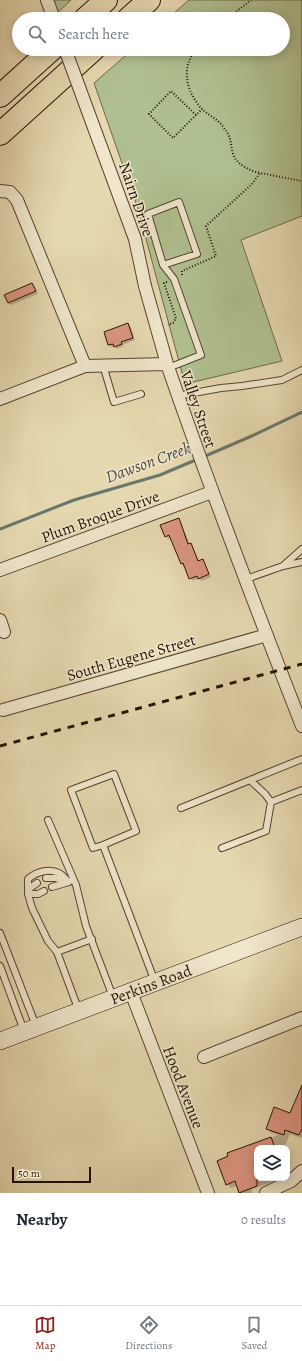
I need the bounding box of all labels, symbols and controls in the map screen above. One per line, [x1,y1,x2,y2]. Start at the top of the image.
search box [12,12,290,56]
icon: search [26,23,48,45]
text: Search here [58,24,129,44]
street label: Nairn Drive [113,159,159,239]
street label: Valley Street [174,367,222,451]
water label: Dawson Creek [102,436,195,489]
street label: Plum Broque Drive [38,485,163,549]
street label: South Eugene Street [64,629,198,687]
street label: Perkins Road [107,960,195,1010]
street label: Hood Avenue [157,1043,209,1132]
map controls [254,1145,290,1181]
button: layers [254,1145,290,1181]
scale bar [12,1165,91,1184]
text: 50 m [18,1166,40,1181]
text: Nearby [16,1208,67,1231]
text: 0 results [241,1211,286,1228]
tab: Map [34,1314,56,1353]
tab: Directions [125,1314,173,1353]
tab: Saved [241,1314,268,1353]

